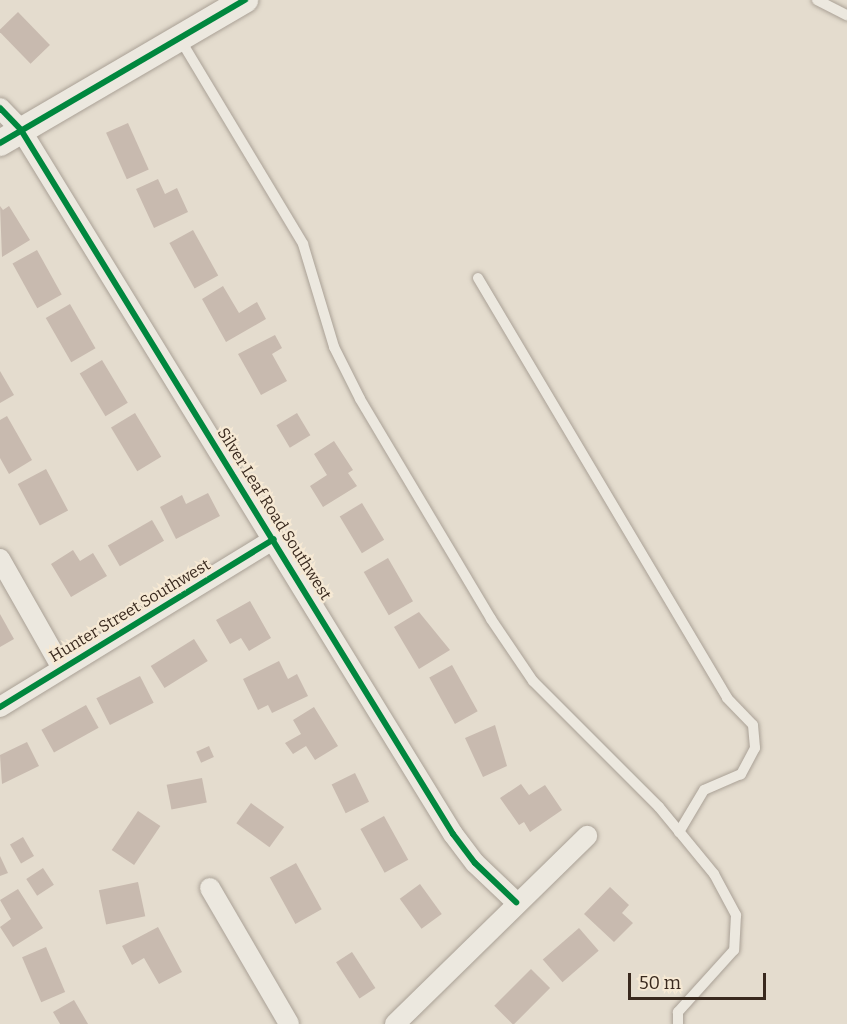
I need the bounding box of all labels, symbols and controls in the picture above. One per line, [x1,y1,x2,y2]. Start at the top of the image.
street label: Silver Leaf Road Southwest [213,424,335,604]
street label: Hunter Street Southwest [46,555,214,667]
scale bar [631,961,769,999]
text: 50 m [639,972,681,994]

